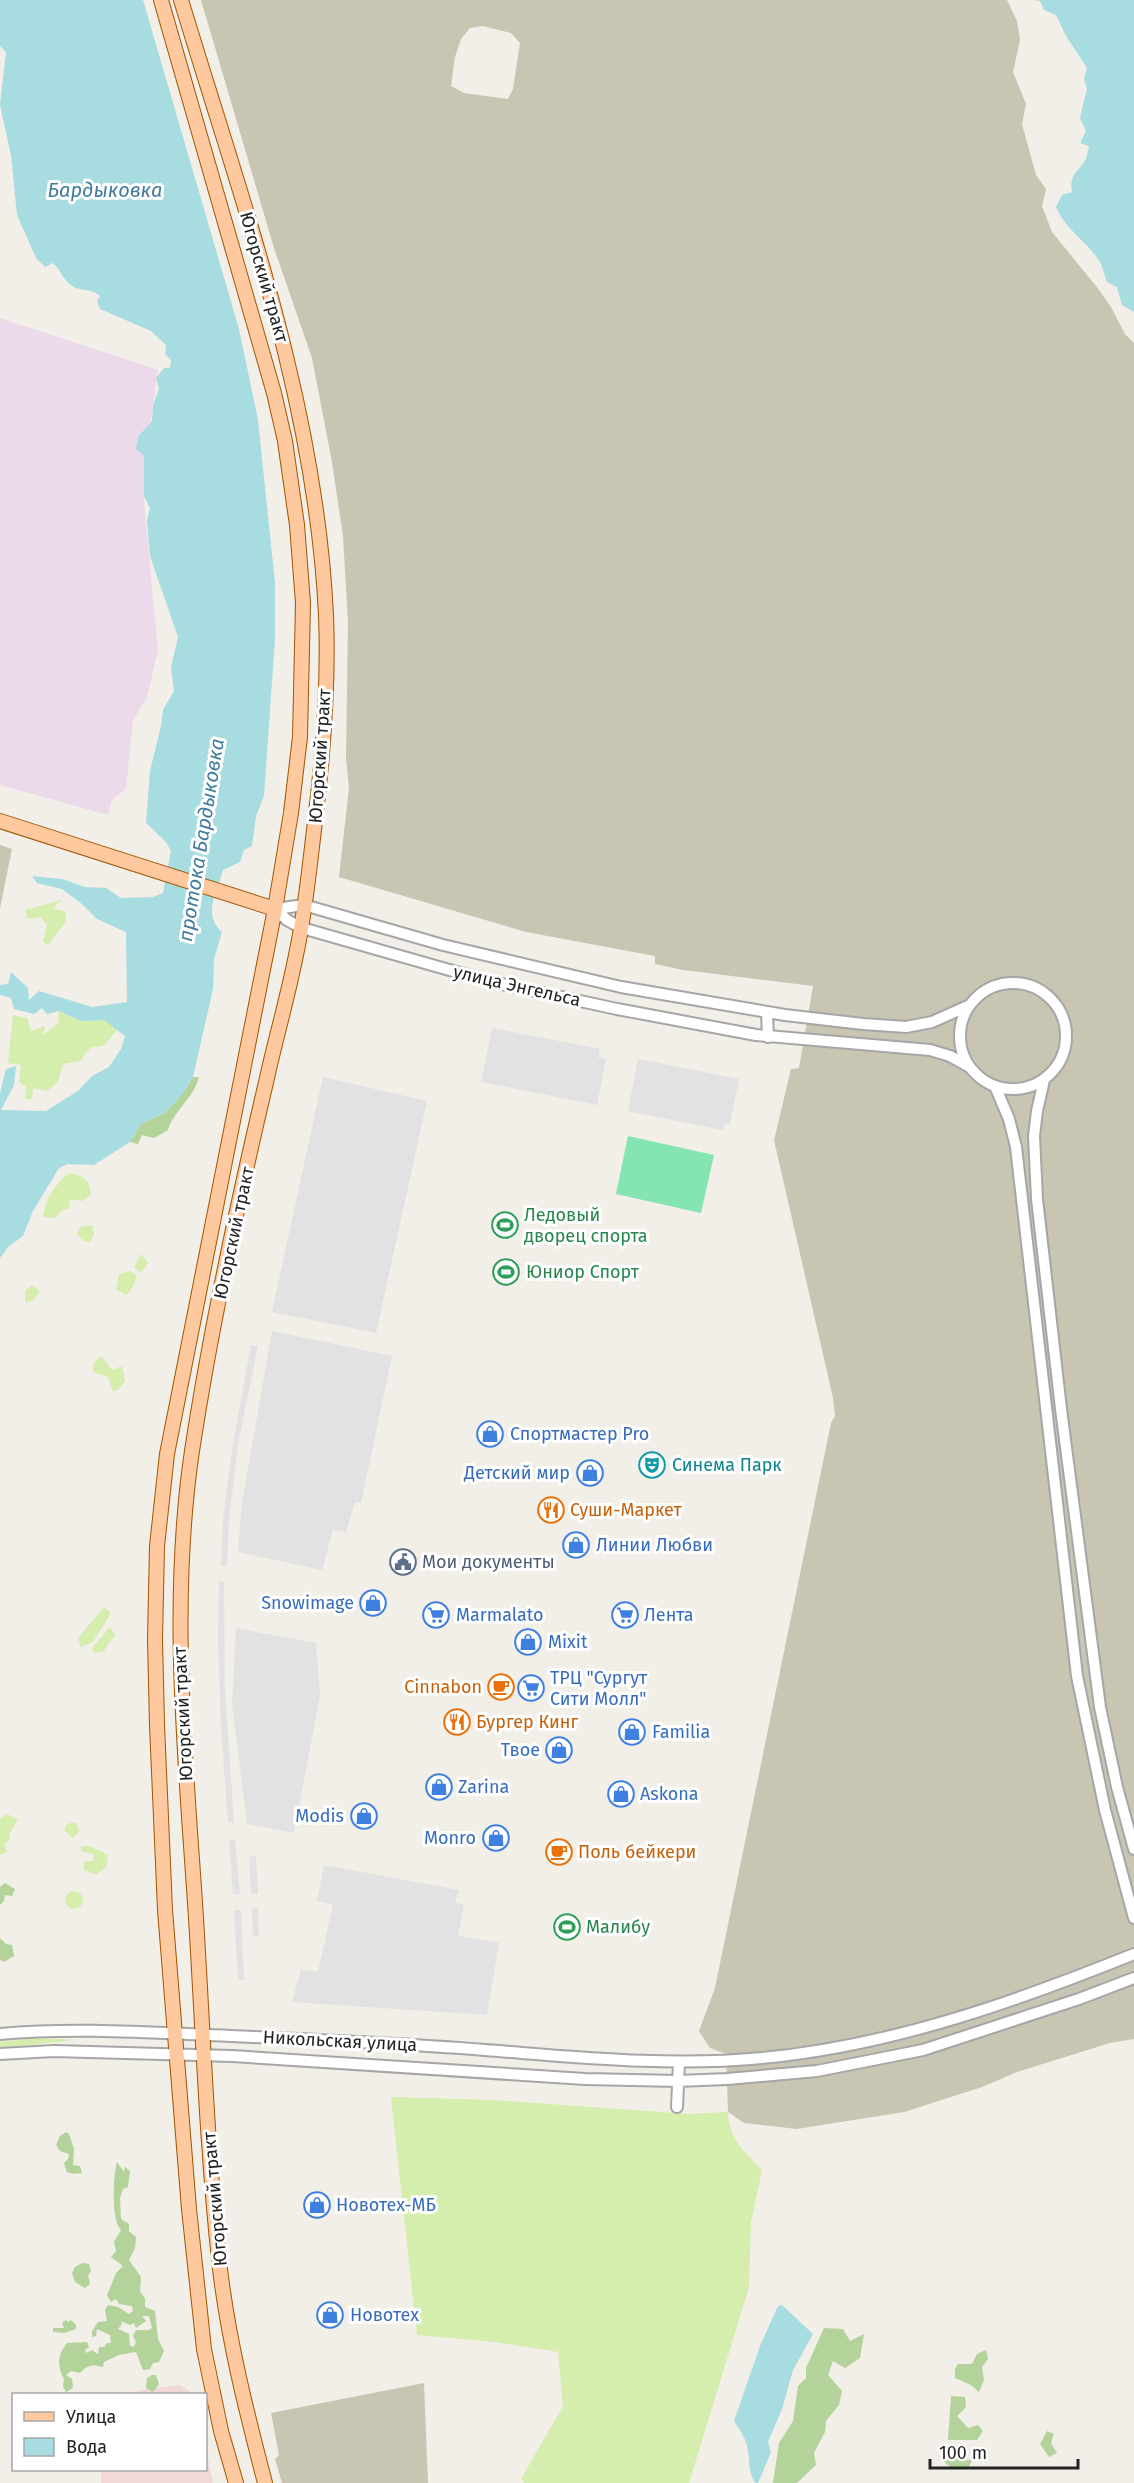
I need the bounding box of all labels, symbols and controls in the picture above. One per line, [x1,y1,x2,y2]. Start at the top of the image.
water label: Бардыковка [48,178,162,202]
street label: Югорский тракт [235,209,293,346]
street label: Югорский тракт [304,687,336,824]
water label: протока Бардыковка [173,737,229,943]
street label: улица Энгельса [451,961,583,1011]
street label: Югорский тракт [209,1164,259,1301]
place label: Ледовый дворец спорта [524,1204,648,1247]
sports icon: Ледовый дворец спорта [490,1210,520,1240]
sports icon: Юниор Спорт [491,1257,521,1287]
place label: Юниор Спорт [526,1261,640,1283]
shop icon: Спортмастер Pro [475,1419,505,1449]
place label: Спортмастер Pro [510,1423,649,1445]
theatre icon: Синема Парк [637,1450,667,1480]
place label: Синема Парк [672,1454,782,1476]
shop icon: Детский мир [575,1458,605,1488]
place label: Детский мир [463,1462,570,1484]
restaurant icon: Суши-Маркет [536,1495,566,1525]
place label: Суши-Маркет [570,1499,682,1521]
shop icon: Линии Любви [561,1530,591,1560]
place label: Линии Любви [596,1534,713,1556]
public building icon: Мои документы [388,1547,418,1577]
place label: Мои документы [422,1551,555,1573]
shop icon: Snowimage [358,1588,388,1618]
place label: Snowimage [261,1592,354,1614]
supermarket icon: Marmalato [421,1600,451,1630]
supermarket icon: Лента [610,1600,640,1630]
place label: Marmalato [456,1604,544,1626]
place label: Лента [644,1604,694,1626]
shop icon: Mixit [513,1627,543,1657]
place label: Mixit [548,1631,588,1653]
street label: Югорский тракт [168,1645,198,1782]
place label: ТРЦ "Сургут Сити Молл" [550,1667,648,1710]
cafe icon: Cinnabon [486,1672,516,1702]
supermarket icon: ТРЦ "Сургут Сити Молл" [516,1673,546,1703]
place label: Cinnabon [404,1676,482,1698]
restaurant icon: Бургер Кинг [442,1707,472,1737]
place label: Бургер Кинг [476,1711,579,1733]
shop icon: Familia [617,1717,647,1747]
place label: Familia [652,1721,710,1743]
shop icon: Твое [544,1735,574,1765]
place label: Твое [501,1739,540,1761]
shop icon: Zarina [424,1772,454,1802]
place label: Zarina [458,1776,509,1798]
shop icon: Askona [606,1779,636,1809]
place label: Askona [640,1783,699,1805]
shop icon: Modis [349,1801,379,1831]
place label: Modis [295,1805,344,1827]
shop icon: Monro [481,1823,511,1853]
place label: Monro [424,1827,476,1849]
cafe icon: Поль бейкери [544,1837,574,1867]
place label: Поль бейкери [578,1841,696,1863]
sports icon: Малибу [552,1912,582,1942]
place label: Малибу [586,1916,650,1938]
street label: Никольская улица [262,2026,418,2056]
street label: Югорский тракт [198,2130,232,2267]
shop icon: Новотех-МБ [302,2190,332,2220]
place label: Новотех-МБ [336,2194,436,2216]
shop icon: Новотех [315,2300,345,2330]
place label: Новотех [350,2304,419,2326]
legend [12,2393,207,2471]
text: Улица [66,2406,116,2428]
scale bar [930,2432,1078,2470]
text: Вода [66,2436,107,2458]
text: 100 m [939,2442,987,2464]

